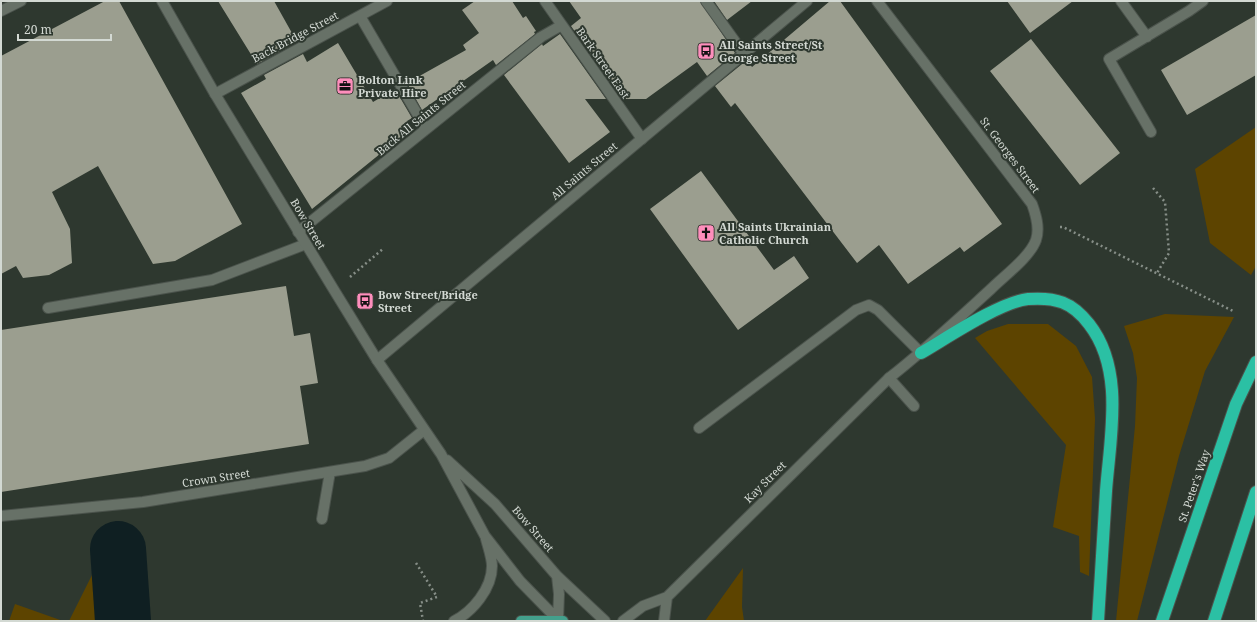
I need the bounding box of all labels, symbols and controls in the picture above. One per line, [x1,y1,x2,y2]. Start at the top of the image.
street label: Back Bridge Street [249,7,341,66]
scale bar [18,16,111,42]
text: 20 m [24,21,52,38]
street label: Bark Street East [573,24,634,101]
place label: All Saints Street/St George Street [719,37,823,65]
bus stop icon: All Saints Street/St George Street [696,41,716,61]
place label: Bolton Link Private Hire [358,72,426,100]
office icon: Bolton Link Private Hire [335,76,355,96]
street label: Back All Saints Street [373,77,469,158]
street label: St. Georges Street [977,114,1044,196]
street label: All Saints Street [547,138,620,203]
street label: Bow Street [287,196,329,252]
place label: All Saints Ukrainian Catholic Church [719,219,832,247]
church icon: All Saints Ukrainian Catholic Church [696,223,716,243]
place label: Bow Street/Bridge Street [378,287,478,315]
bus stop icon: Bow Street/Bridge Street [355,291,375,311]
street label: St. Peter's Way [1174,447,1213,524]
street label: Kay Street [740,457,789,506]
street label: Crown Street [181,465,251,490]
street label: Bow Street [509,502,558,555]

